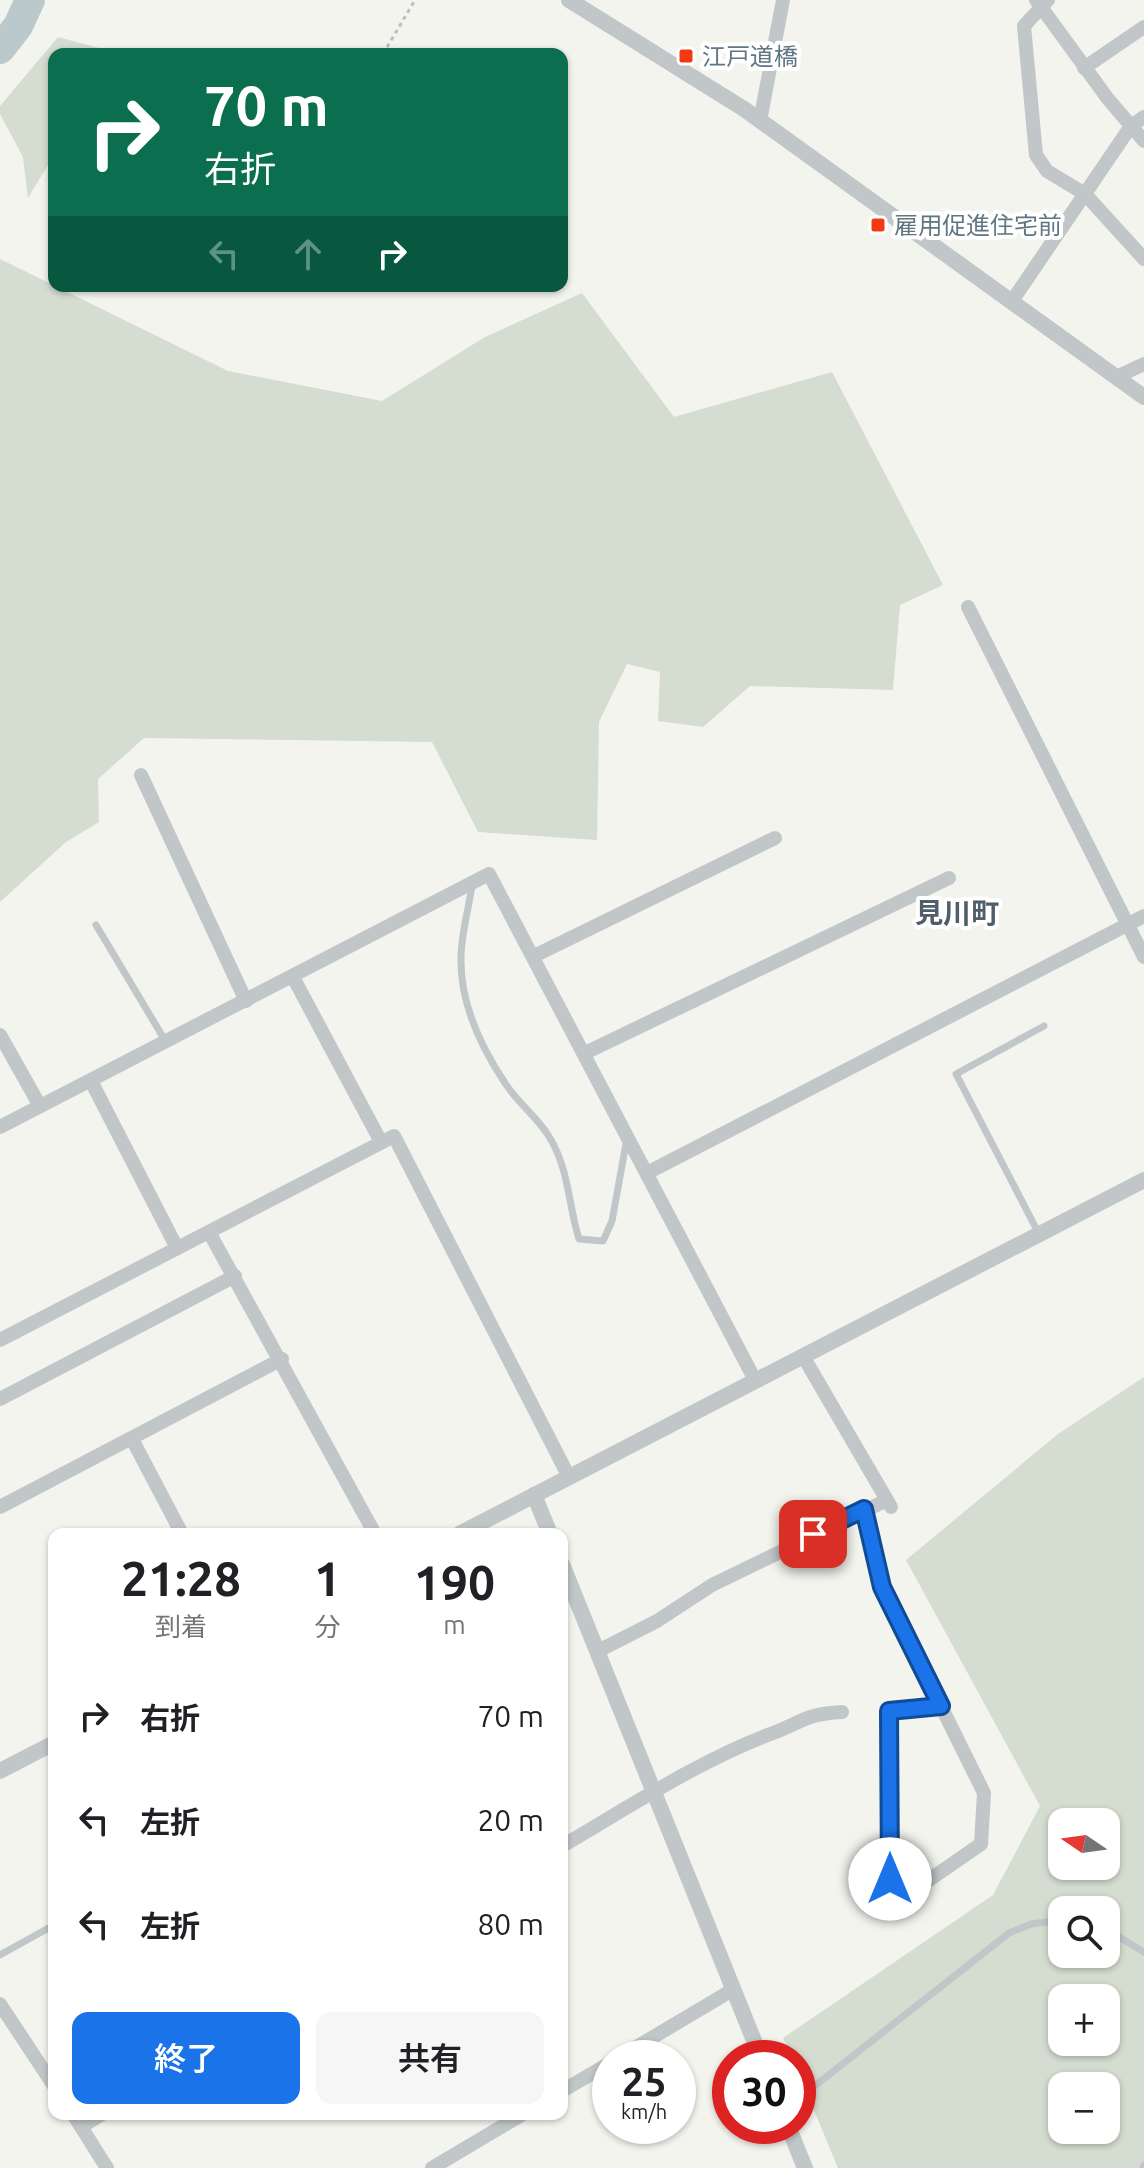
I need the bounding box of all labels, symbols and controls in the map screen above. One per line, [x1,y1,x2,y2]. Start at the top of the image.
place label: 江戸道橋 [702,43,798,70]
marker: 江戸道橋 [677,47,695,65]
text: 70 m [204,74,329,137]
icon: right [72,80,176,184]
text: 右折 [204,148,276,189]
place label: 雇用促進住宅前 [894,212,1062,239]
marker: 雇用促進住宅前 [869,216,887,234]
icon: left [202,232,246,276]
icon: ahead [286,232,330,276]
icon: right [370,232,414,276]
district label: 見川町 [915,897,999,928]
pin [779,1500,847,1568]
icon: arrive [791,1512,835,1556]
text: 21:28 [121,1551,241,1605]
text: 1 [314,1551,341,1605]
text: 190 [414,1555,495,1609]
text: m [443,1610,466,1639]
text: 到着 [155,1612,207,1641]
text: 分 [314,1612,340,1641]
icon: right [72,1694,116,1738]
text: 70 m [477,1699,544,1733]
text: 右折 [140,1701,200,1735]
icon: left [72,1798,116,1842]
text: 20 m [477,1803,544,1837]
text: 左折 [140,1805,200,1839]
north arrow [1048,1808,1120,1880]
map controls [1048,1808,1120,2144]
position arrow [848,1837,932,1921]
button: search [1048,1896,1120,1968]
icon: left [72,1902,116,1946]
text: 80 m [477,1907,544,1941]
text: 左折 [140,1909,200,1943]
button: + [1048,1984,1120,2056]
button: 終了 [72,2012,300,2104]
button: 共有 [316,2012,544,2104]
speed limit sign: 30 [712,2040,816,2144]
text: 25 [621,2059,667,2104]
button: − [1048,2072,1120,2144]
text: km/h [621,2100,667,2123]

